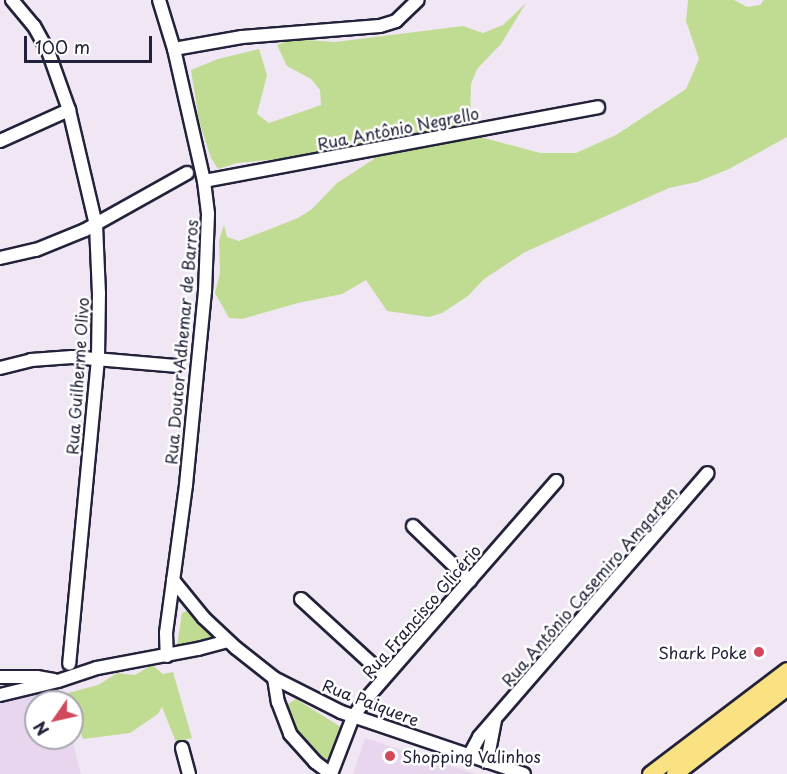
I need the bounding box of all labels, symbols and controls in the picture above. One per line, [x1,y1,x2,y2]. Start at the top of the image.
scale bar [27,24,154,62]
text: 100 m [35,33,90,60]
street label: Rua Antônio Negrello [315,103,481,153]
street label: Rua Doutor Adhemar de Barros [161,219,201,465]
street label: Rua Guilherme Olivo [62,296,92,456]
street label: Rua Antônio Casemiro Amgarten [497,482,681,690]
street label: Rua Francisco Glicério [357,539,485,683]
place label: Shark Poke [658,642,747,662]
marker: Shark Poke [752,645,766,659]
street label: Rua Paiquere [320,675,422,729]
north arrow [24,690,84,750]
text: N [27,717,54,741]
place label: Shopping Valinhos [402,746,542,766]
marker: Shopping Valinhos [383,749,397,763]

